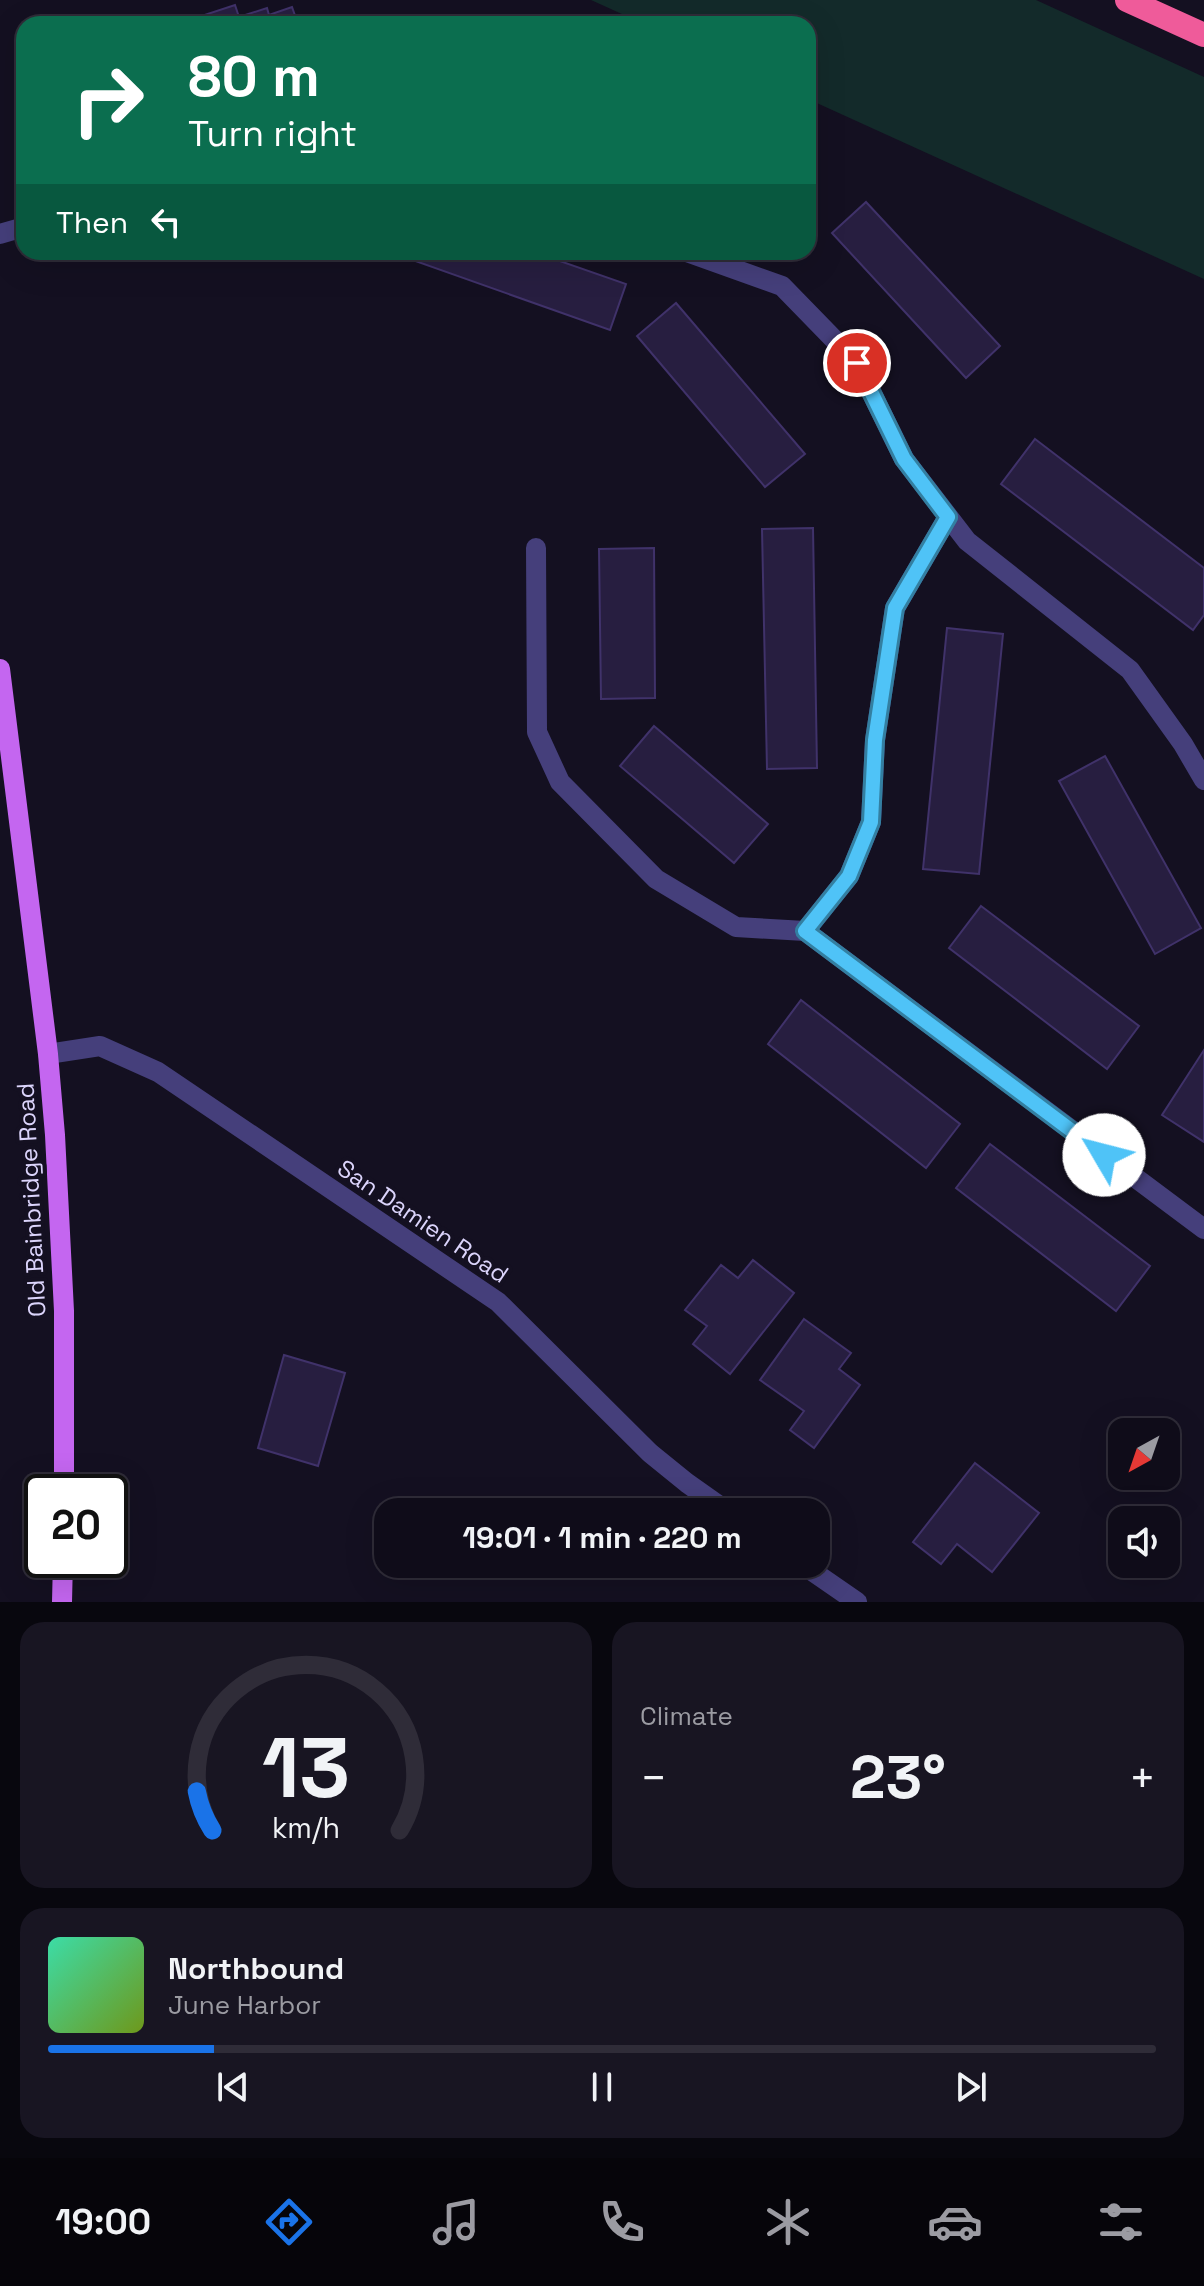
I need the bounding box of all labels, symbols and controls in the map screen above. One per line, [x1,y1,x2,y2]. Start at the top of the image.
text: 80 m [188,41,320,112]
icon: right [56,48,160,152]
text: Turn right [188,111,357,157]
icon: left [144,200,188,244]
text: Then [56,203,128,242]
pin [823,329,891,397]
icon: arrive [835,341,879,385]
street label: Old Bainbridge Road [9,1082,53,1318]
position arrow [1062,1113,1146,1197]
street label: San Damien Road [332,1152,514,1290]
north arrow [1108,1418,1180,1490]
map controls [1108,1418,1180,1578]
speed limit sign: 20 [24,1474,128,1578]
button: sound [1108,1506,1180,1578]
text: 19:01 · 1 min · 220 m [462,1518,742,1557]
text: Climate [640,1699,733,1733]
text: 13 [262,1715,350,1821]
text: 23° [850,1739,946,1816]
text: − [640,1750,667,1806]
text: + [1129,1750,1156,1806]
text: km/h [272,1810,340,1846]
text: Northbound [168,1949,344,1988]
text: June Harbor [168,1988,321,2022]
icon: previous [211,2065,255,2109]
icon: pause [580,2065,624,2109]
icon: next [949,2065,993,2109]
icon: directions [261,2194,317,2250]
icon: music [428,2194,484,2250]
icon: phone [594,2194,650,2250]
icon: climate [760,2194,816,2250]
icon: car [927,2194,983,2250]
icon: filters [1093,2194,1149,2250]
text: 19:00 [55,2199,151,2245]

